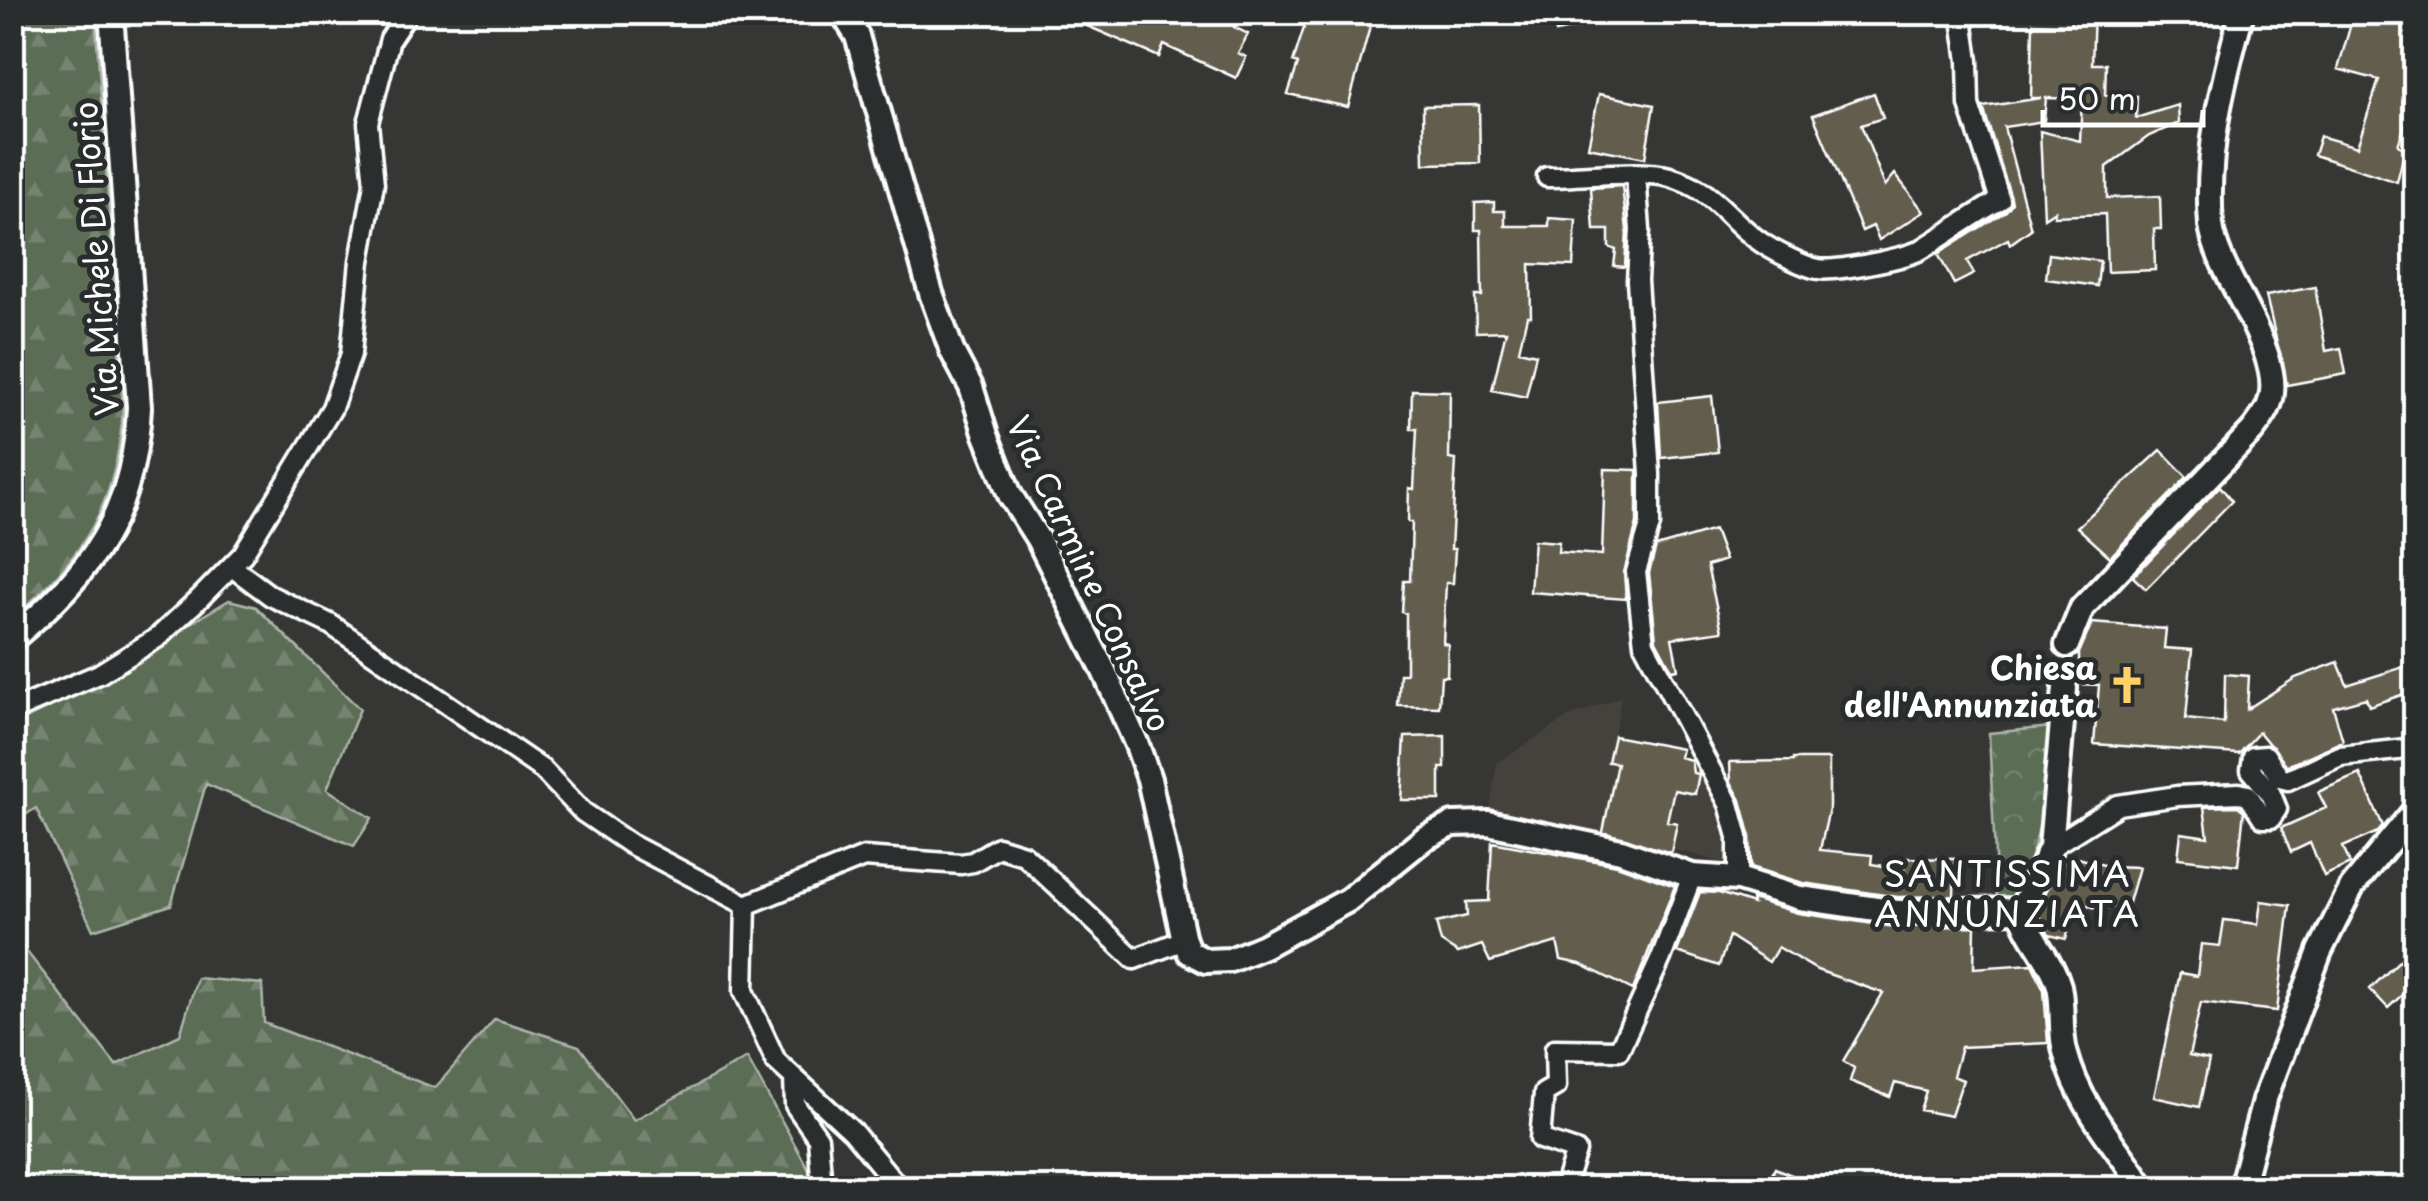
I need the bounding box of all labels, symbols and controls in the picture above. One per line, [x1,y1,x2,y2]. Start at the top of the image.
scale bar [2043,65,2203,127]
text: 50 m [2058,75,2136,120]
street label: Via Michele Di Florio [60,100,130,418]
street label: Via Carmine Consalvo [996,407,1184,739]
place label: Chiesa dell'Annunziata [1844,643,2097,728]
church icon: Chiesa dell'Annunziata [2106,664,2148,706]
district label: SANTISSIMA ANNUNZIATA [1874,846,2142,939]

